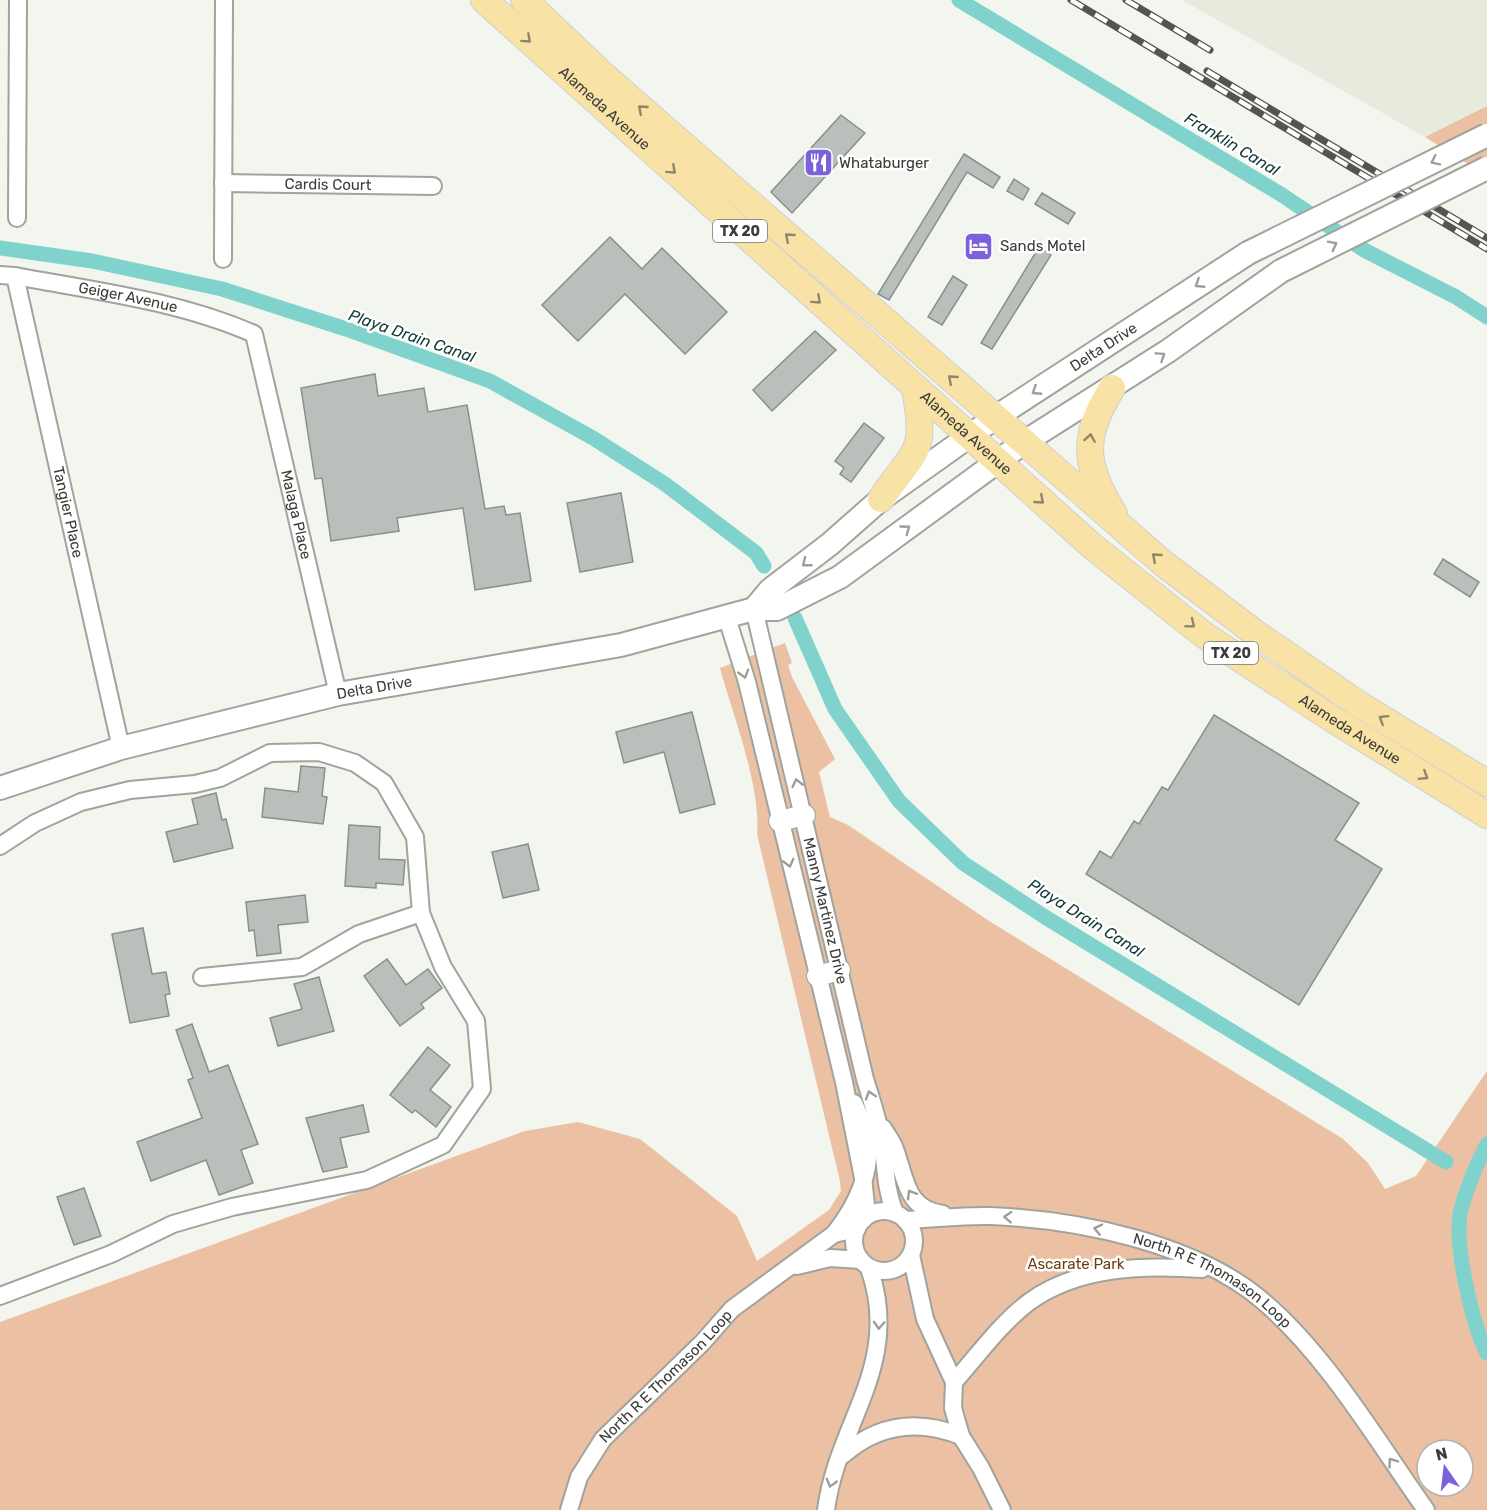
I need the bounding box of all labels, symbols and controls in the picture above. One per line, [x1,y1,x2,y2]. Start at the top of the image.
one-way arrow [520,32,531,43]
street label: Alameda Avenue [555,63,654,154]
one-way arrow [638,105,649,116]
water label: Franklin Canal [1181,108,1284,180]
restaurant icon: Whataburger [802,147,834,179]
place label: Whataburger [839,154,929,172]
one-way arrow [1430,154,1441,166]
one-way arrow [665,162,676,173]
street label: Cardis Court [284,175,372,194]
road number: TX 20 [713,220,767,242]
hotel icon: Sands Motel [963,230,995,262]
one-way arrow [785,233,796,244]
place label: Sands Motel [1000,237,1085,255]
one-way arrow [1327,241,1338,252]
one-way arrow [1195,277,1205,289]
street label: Geiger Avenue [77,278,180,317]
one-way arrow [810,293,821,304]
water label: Playa Drain Canal [346,305,479,367]
street label: Delta Drive [1067,319,1140,375]
one-way arrow [1154,352,1165,363]
one-way arrow [948,375,958,386]
one-way arrow [1032,384,1042,396]
street label: Alameda Avenue [917,387,1016,479]
one-way arrow [1084,433,1096,443]
street label: Tangier Place [49,465,87,559]
street label: Malaga Place [277,468,315,561]
one-way arrow [1033,493,1044,504]
one-way arrow [899,525,910,536]
one-way arrow [1152,554,1163,565]
one-way arrow [802,555,813,566]
one-way arrow [1184,616,1195,627]
road number: TX 20 [1204,642,1258,664]
one-way arrow [737,668,749,679]
street label: Delta Drive [335,672,414,703]
street label: Alameda Avenue [1296,691,1404,768]
one-way arrow [1379,715,1389,727]
one-way arrow [1418,769,1428,781]
one-way arrow [791,778,804,788]
street label: Manny Martinez Drive [799,836,851,986]
one-way arrow [782,858,795,868]
water label: Playa Drain Canal [1025,875,1148,962]
one-way arrow [865,1090,877,1101]
one-way arrow [907,1190,918,1201]
one-way arrow [1003,1211,1013,1224]
one-way arrow [1093,1224,1103,1237]
street label: North R E Thomason Loop [1131,1229,1295,1332]
park label: Ascarate Park [1027,1255,1125,1273]
street label: North R E Thomason Loop [595,1306,736,1447]
one-way arrow [872,1320,885,1329]
north arrow [1415,1438,1475,1498]
text: N [1434,1443,1449,1465]
one-way arrow [1388,1458,1399,1469]
one-way arrow [826,1477,838,1488]

